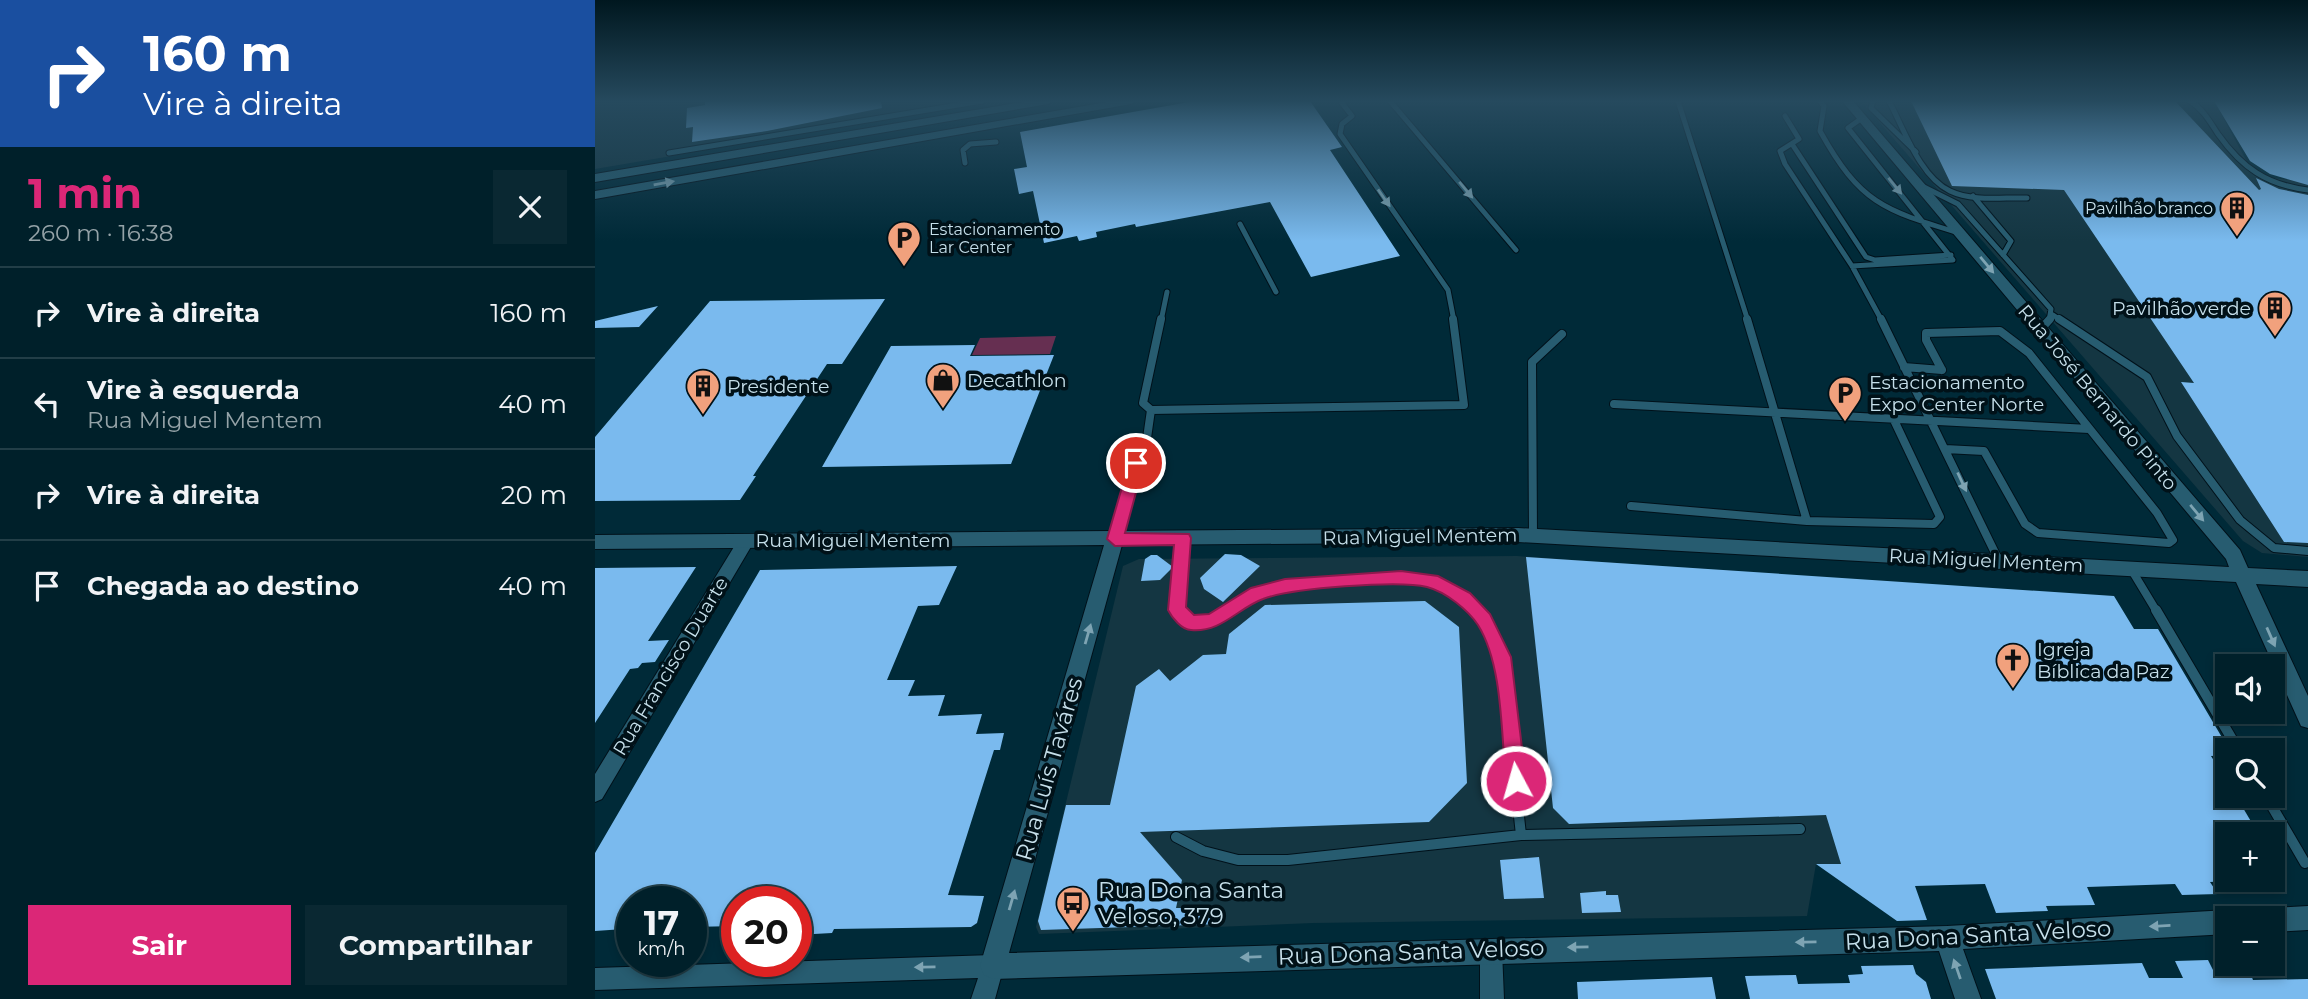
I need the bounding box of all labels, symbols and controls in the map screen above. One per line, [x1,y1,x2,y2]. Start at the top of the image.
text: 160 m [143,24,292,83]
icon: right [28,28,119,119]
text: Vire à direita [143,84,342,123]
text: 1 min [28,167,142,219]
button: close [493,170,567,244]
one-way arrow [653,177,675,188]
one-way arrow [1888,177,1903,195]
one-way arrow [1458,182,1473,199]
one-way arrow [1377,189,1391,207]
building icon: Pavilhão branco [2218,189,2256,238]
place label: Pavilhão branco [2085,199,2213,218]
text: 260 m · 16:38 [28,219,173,247]
parking icon: Estacionamento Lar Center [885,219,923,268]
place label: Estacionamento Lar Center [929,220,1060,257]
one-way arrow [1979,256,1995,274]
building icon: Pavilhão verde [2256,289,2294,338]
icon: right [28,294,66,332]
text: Vire à direita [87,297,260,329]
text: 160 m [490,297,567,329]
place label: Pavilhão verde [2112,297,2251,320]
street label: Rua José Bernardo Pinto [2013,300,2182,495]
shop icon: Decathlon [924,361,962,410]
building icon: Presidente [684,367,722,416]
place label: Decathlon [967,369,1067,392]
place label: Estacionamento Expo Center Norte [1869,371,2044,416]
text: Vire à esquerda [87,374,300,406]
parking icon: Estacionamento Expo Center Norte [1826,374,1864,423]
place label: Presidente [727,375,829,398]
icon: left [28,385,66,423]
text: 40 m [498,388,567,420]
text: Rua Miguel Mentem [87,406,323,434]
pin [1106,433,1166,493]
icon: arrive [1117,444,1155,482]
one-way arrow [1956,472,1968,492]
icon: right [28,476,66,514]
text: Vire à direita [87,479,260,511]
text: 20 m [501,479,567,511]
one-way arrow [2189,505,2204,522]
street label: Rua Miguel Mentem [1322,523,1518,550]
street label: Rua Miguel Mentem [756,529,950,552]
street label: Rua Miguel Mentem [1888,544,2084,577]
icon: arrive [28,567,66,605]
text: Chegada ao destino [87,570,359,602]
text: 40 m [498,570,567,602]
street label: Rua Francisco Duarte [608,573,733,760]
one-way arrow [1083,623,1094,645]
one-way arrow [2266,627,2277,647]
place label: Igreja Bíblica da Paz [2037,638,2170,683]
church icon: Igreja Bíblica da Paz [1994,641,2032,690]
map controls [2215,654,2285,976]
button: sound [2215,654,2285,724]
street label: Rua Luís Taváres [1009,674,1089,864]
button: search [2215,738,2285,808]
position arrow [1479,744,1553,818]
button: + [2215,822,2285,892]
place label: Rua Dona Santa Veloso, 379 [1098,876,1284,930]
bus stop icon: Rua Dona Santa Veloso, 379 [1054,884,1092,933]
speed limit sign: 20 [721,886,812,977]
one-way arrow [1007,889,1017,910]
text: 17 [644,901,679,944]
button: Sair [28,905,291,985]
button: Compartilhar [305,905,567,985]
button: − [2215,906,2285,976]
street label: Rua Dona Santa Veloso [1844,914,2112,956]
one-way arrow [2148,921,2170,932]
street label: Rua Dona Santa Veloso [1277,933,1545,971]
one-way arrow [1794,936,1816,947]
text: km/h [637,938,686,960]
one-way arrow [1567,942,1589,953]
one-way arrow [1240,952,1262,963]
one-way arrow [1951,958,1962,979]
one-way arrow [914,962,936,973]

